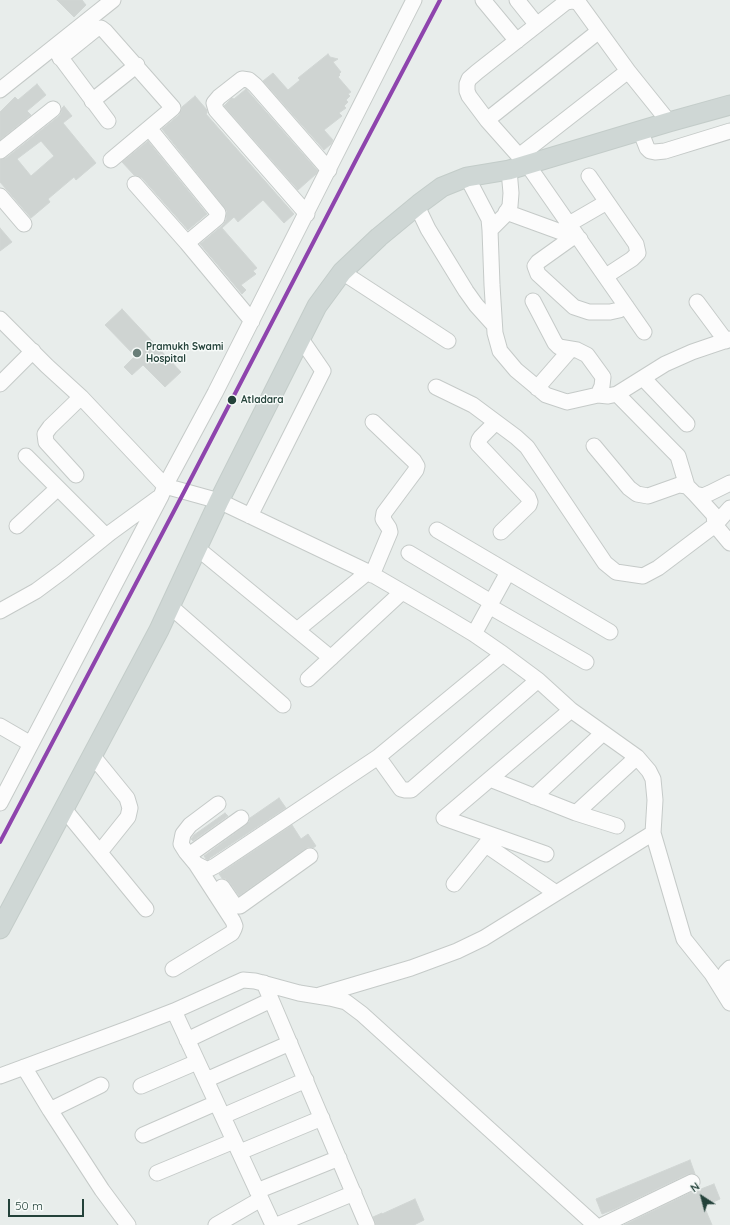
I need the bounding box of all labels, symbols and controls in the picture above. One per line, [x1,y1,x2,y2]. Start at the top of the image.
place label: Pramukh Swami Hospital [146,341,223,364]
marker: Pramukh Swami Hospital [131,347,143,359]
marker: Atladara [226,394,238,406]
place label: Atladara [241,394,283,406]
north arrow [682,1177,722,1217]
text: N [688,1179,702,1195]
scale bar [10,1191,86,1217]
text: 50 m [15,1198,43,1213]

